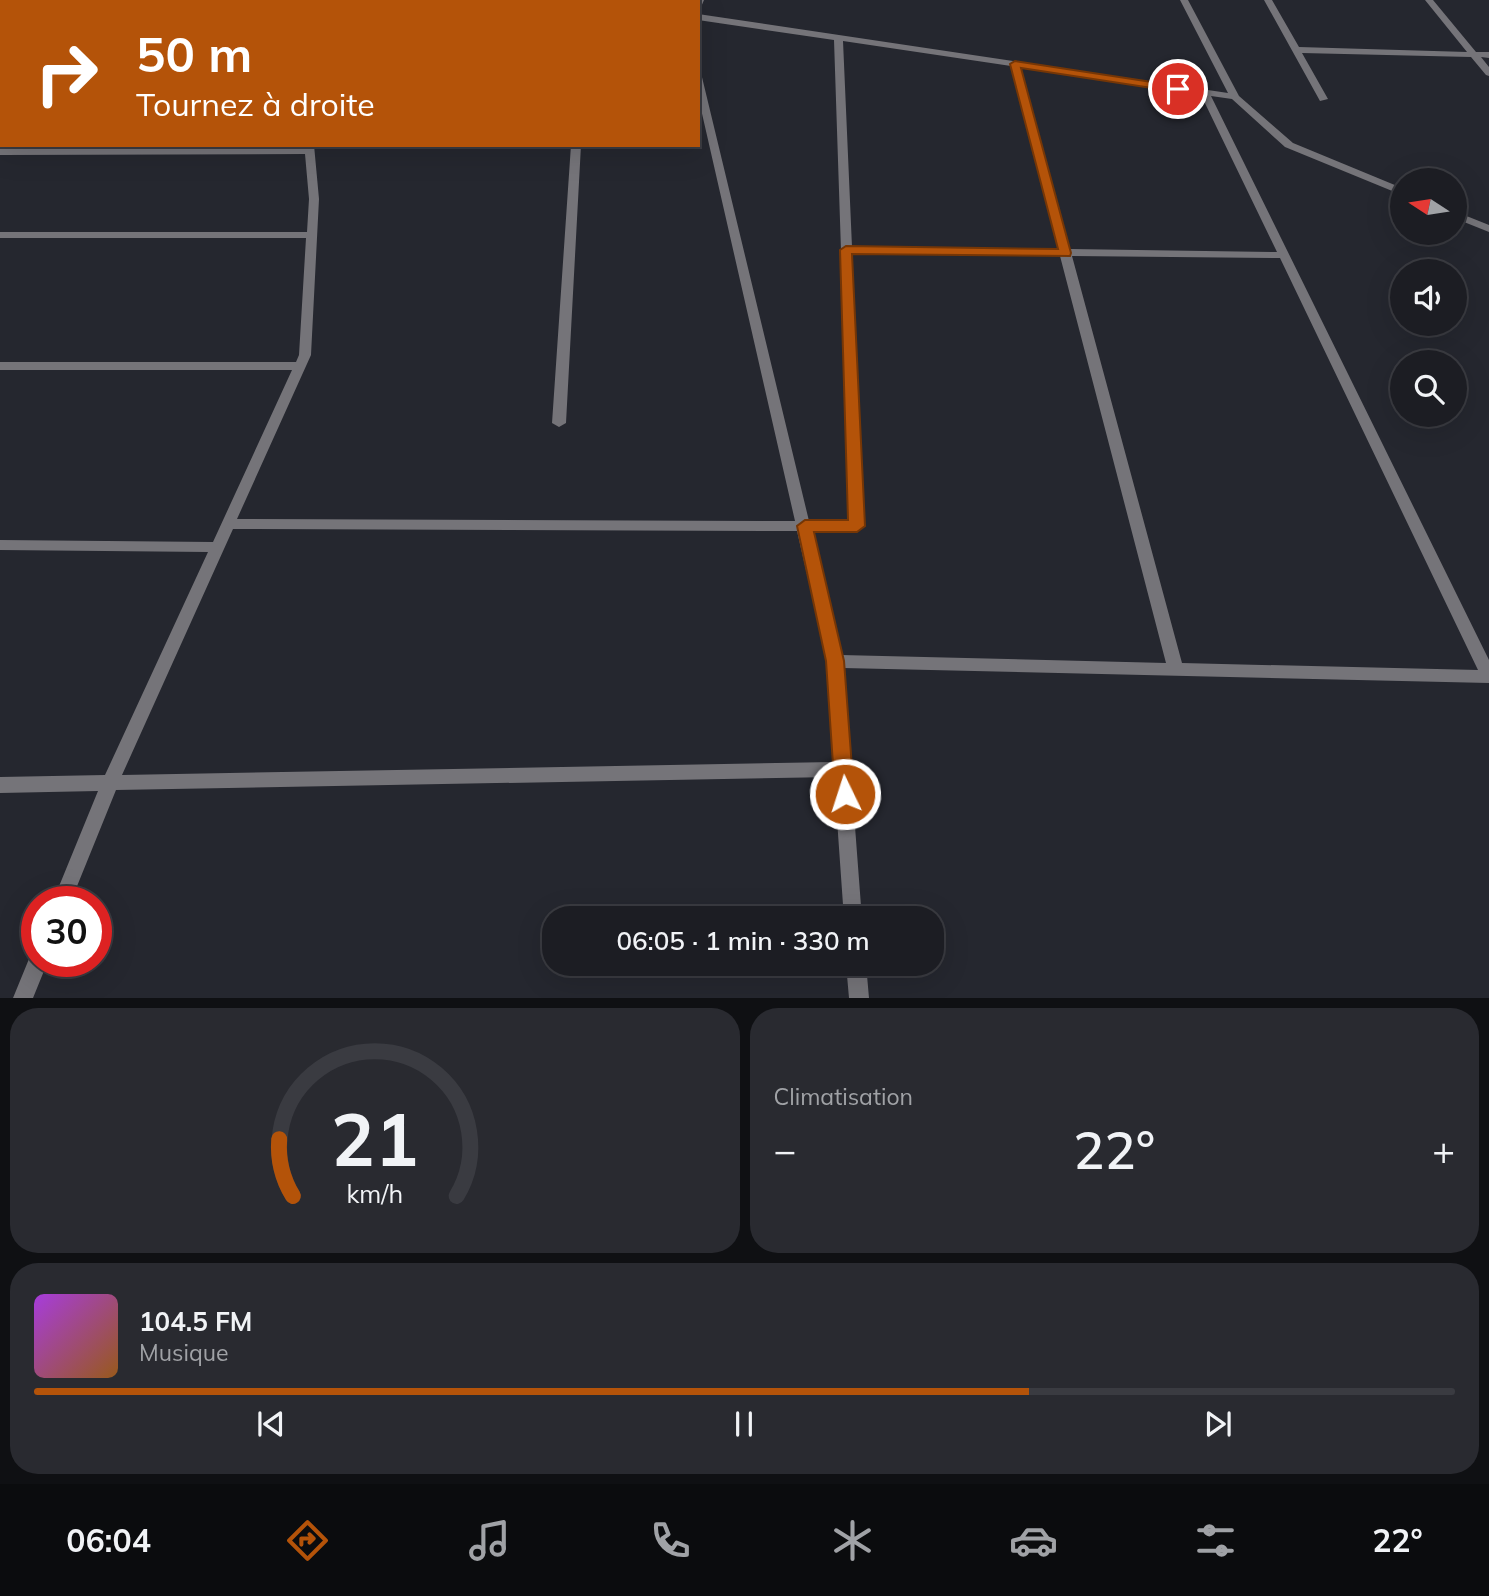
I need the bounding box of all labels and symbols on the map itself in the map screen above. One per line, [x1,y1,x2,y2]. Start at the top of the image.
pin [1148,59,1208,119]
north arrow [1390,168,1466,245]
position arrow [808,757,882,831]
speed limit sign: 30 [21,886,112,977]

